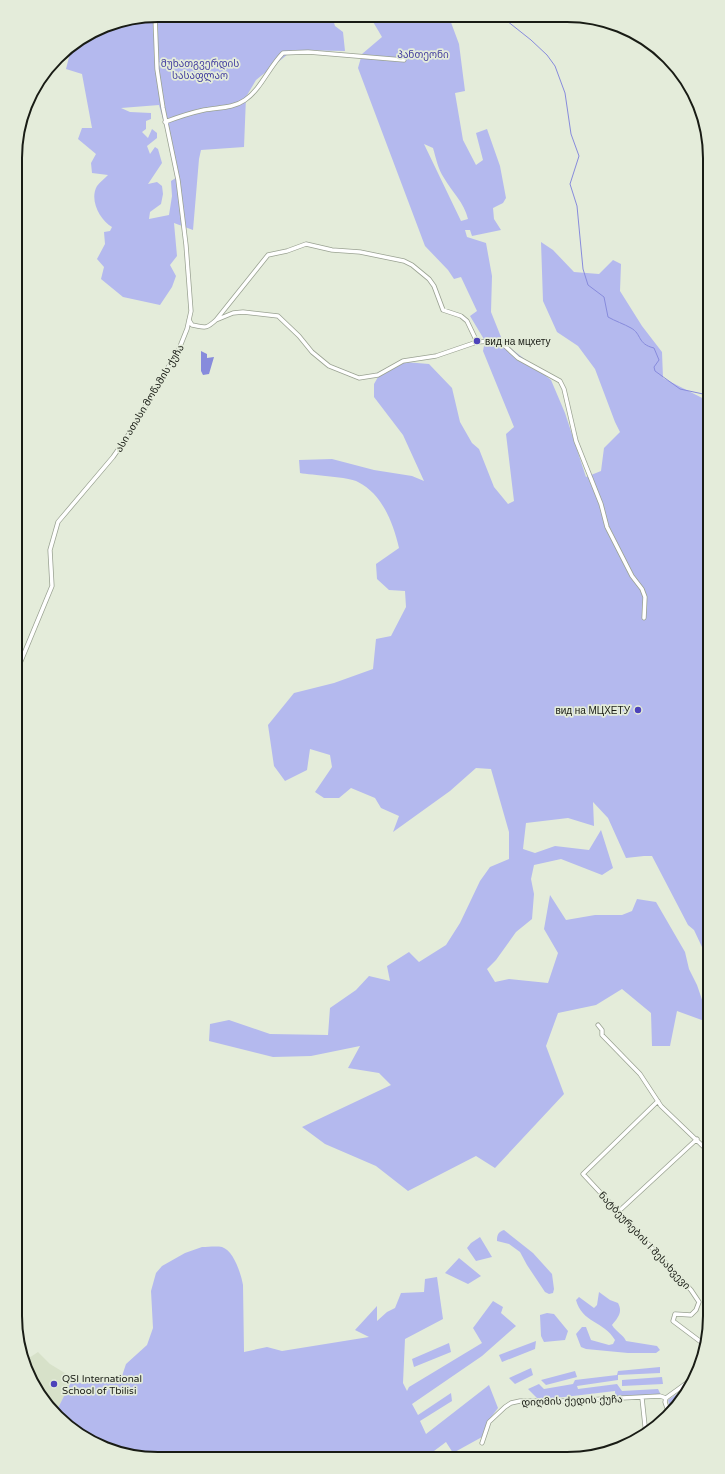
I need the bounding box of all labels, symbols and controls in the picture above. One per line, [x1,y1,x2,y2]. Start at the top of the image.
park label: პანთეონი [397,49,449,61]
park label: მუხათგვერდის სასაფლაო [161,58,239,82]
marker: вид на мцхету [472,336,482,346]
place label: вид на мцхету [485,336,550,348]
street label: ასი ათასი მოწამის ქუჩა [113,342,187,455]
place label: вид на МЦХЕТУ [555,705,631,717]
marker: вид на МЦХЕТУ [633,705,643,715]
street label: ნატბეურების I შესახვევი [596,1189,693,1292]
place label: QSI International School of Tbilisi [62,1373,142,1397]
marker: QSI International School of Tbilisi [49,1379,59,1389]
street label: დიღმის ქედის ქუჩა [521,1393,623,1409]

